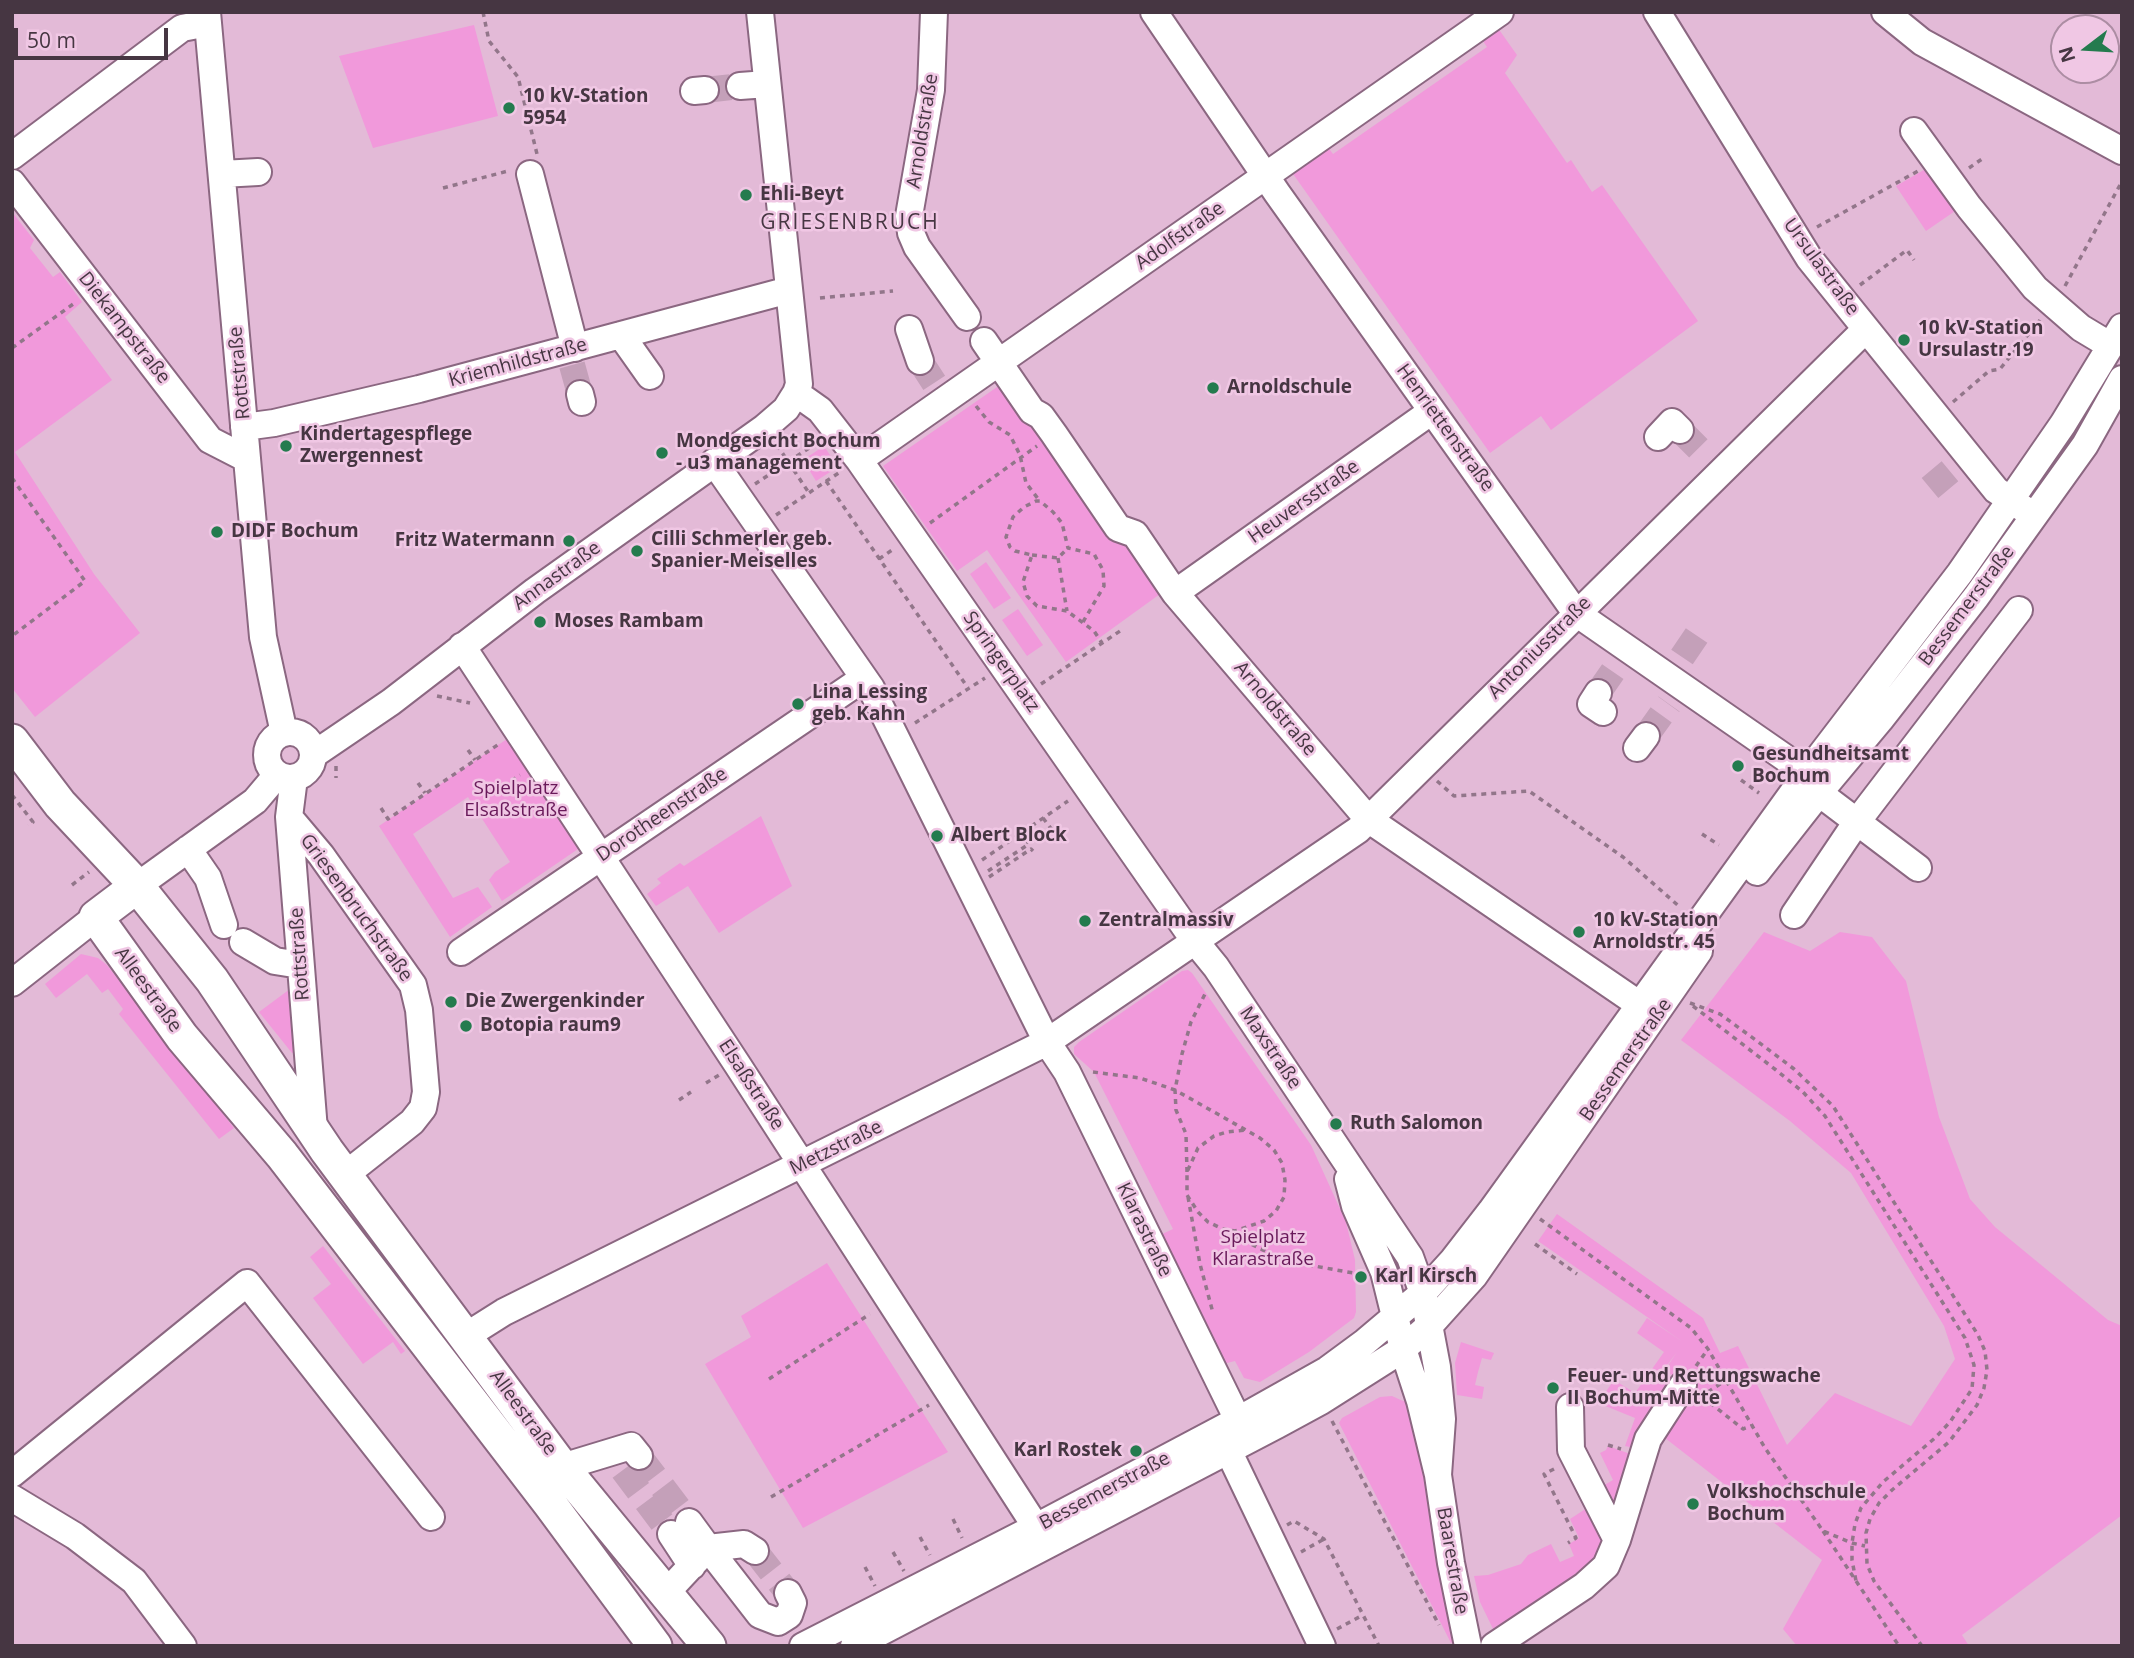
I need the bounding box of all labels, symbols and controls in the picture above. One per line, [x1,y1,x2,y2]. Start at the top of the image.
scale bar [18,14,172,58]
north arrow [2050,14,2120,84]
text: 50 m [27,26,76,54]
text: N [2052,43,2082,66]
street label: Arnoldstraße [903,72,943,190]
place label: 10 kV-Station 5954 [523,86,648,130]
marker: 10 kV-Station 5954 [501,100,517,116]
place label: Ehli-Beyt [760,184,844,206]
marker: Ehli-Beyt [738,187,754,203]
street label: Adolfstraße [1131,197,1229,275]
district label: GRIESENBRUCH [762,210,938,236]
street label: Ursulastraße [1778,214,1864,320]
street label: Diekampstraße [73,268,175,388]
place label: 10 kV-Station Ursulastr.19 [1918,318,2043,362]
street label: Rottstraße [225,326,255,420]
marker: 10 kV-Station Ursulastr.19 [1896,332,1912,348]
street label: Kriemhildstraße [446,334,590,392]
street label: Henriettenstraße [1391,360,1499,496]
place label: Arnoldschule [1227,377,1352,399]
marker: Arnoldschule [1205,380,1221,396]
place label: Kindertagespflege Zwergennest [300,424,472,468]
place label: Mondgesicht Bochum - u3 management [676,431,881,475]
marker: Kindertagespflege Zwergennest [278,438,294,454]
marker: Mondgesicht Bochum - u3 management [654,445,670,461]
street label: Heuversstraße [1244,455,1364,549]
place label: DIDF Bochum [231,521,359,543]
marker: DIDF Bochum [209,524,225,540]
place label: Cilli Schmerler geb. Spanier-Meiselles [651,529,832,573]
place label: Fritz Watermann [395,530,555,552]
marker: Fritz Watermann [561,533,577,549]
street label: Annastraße [509,537,605,615]
street label: Bessemerstraße [1914,541,2020,671]
marker: Cilli Schmerler geb. Spanier-Meiselles [629,543,645,559]
street label: Antoniusstraße [1484,592,1596,704]
street label: Springerplatz [958,607,1044,717]
place label: Moses Rambam [554,611,704,633]
marker: Moses Rambam [532,614,548,630]
street label: Arnoldstraße [1229,657,1321,761]
place label: Lina Lessing geb. Kahn [812,682,927,726]
marker: Lina Lessing geb. Kahn [790,696,806,712]
place label: Gesundheitsamt Bochum [1752,744,1909,788]
marker: Gesundheitsamt Bochum [1730,758,1746,774]
street label: Dorotheenstraße [592,763,732,867]
park label: Spielplatz Elsaßstraße [464,778,568,822]
place label: Albert Block [951,825,1067,847]
marker: Albert Block [929,828,945,844]
street label: Griesenbruchstraße [295,830,417,986]
street label: Rottstraße [285,907,315,1001]
place label: Zentralmassiv [1099,910,1233,932]
place label: 10 kV-Station Arnoldstr. 45 [1593,910,1718,954]
marker: Zentralmassiv [1077,913,1093,929]
marker: 10 kV-Station Arnoldstr. 45 [1571,924,1587,940]
street label: Alleestraße [110,943,186,1037]
place label: Die Zwergenkinder [465,991,645,1013]
marker: Die Zwergenkinder [443,994,459,1010]
street label: Bessemerstraße [1575,994,1677,1126]
street label: Maxstraße [1234,1003,1306,1093]
place label: Botopia raum9 [480,1015,621,1037]
marker: Botopia raum9 [458,1018,474,1034]
street label: Elsaßstraße [713,1035,789,1135]
place label: Ruth Salomon [1350,1113,1483,1135]
street label: Metzstraße [786,1116,886,1180]
marker: Ruth Salomon [1328,1116,1344,1132]
street label: Klarastraße [1111,1179,1177,1281]
park label: Spielplatz Klarastraße [1212,1227,1314,1271]
place label: Karl Kirsch [1375,1266,1477,1288]
marker: Karl Kirsch [1353,1269,1369,1285]
street label: Alleestraße [485,1366,561,1460]
place label: Feuer- und Rettungswache II Bochum-Mitte [1567,1366,1821,1410]
marker: Feuer- und Rettungswache II Bochum-Mitte [1545,1380,1561,1396]
place label: Karl Rostek [1014,1440,1122,1462]
marker: Karl Rostek [1128,1443,1144,1459]
street label: Bessemerstraße [1036,1447,1174,1535]
place label: Volkshochschule Bochum [1707,1482,1866,1526]
marker: Volkshochschule Bochum [1685,1496,1701,1512]
street label: Baarestraße [1431,1506,1473,1616]

